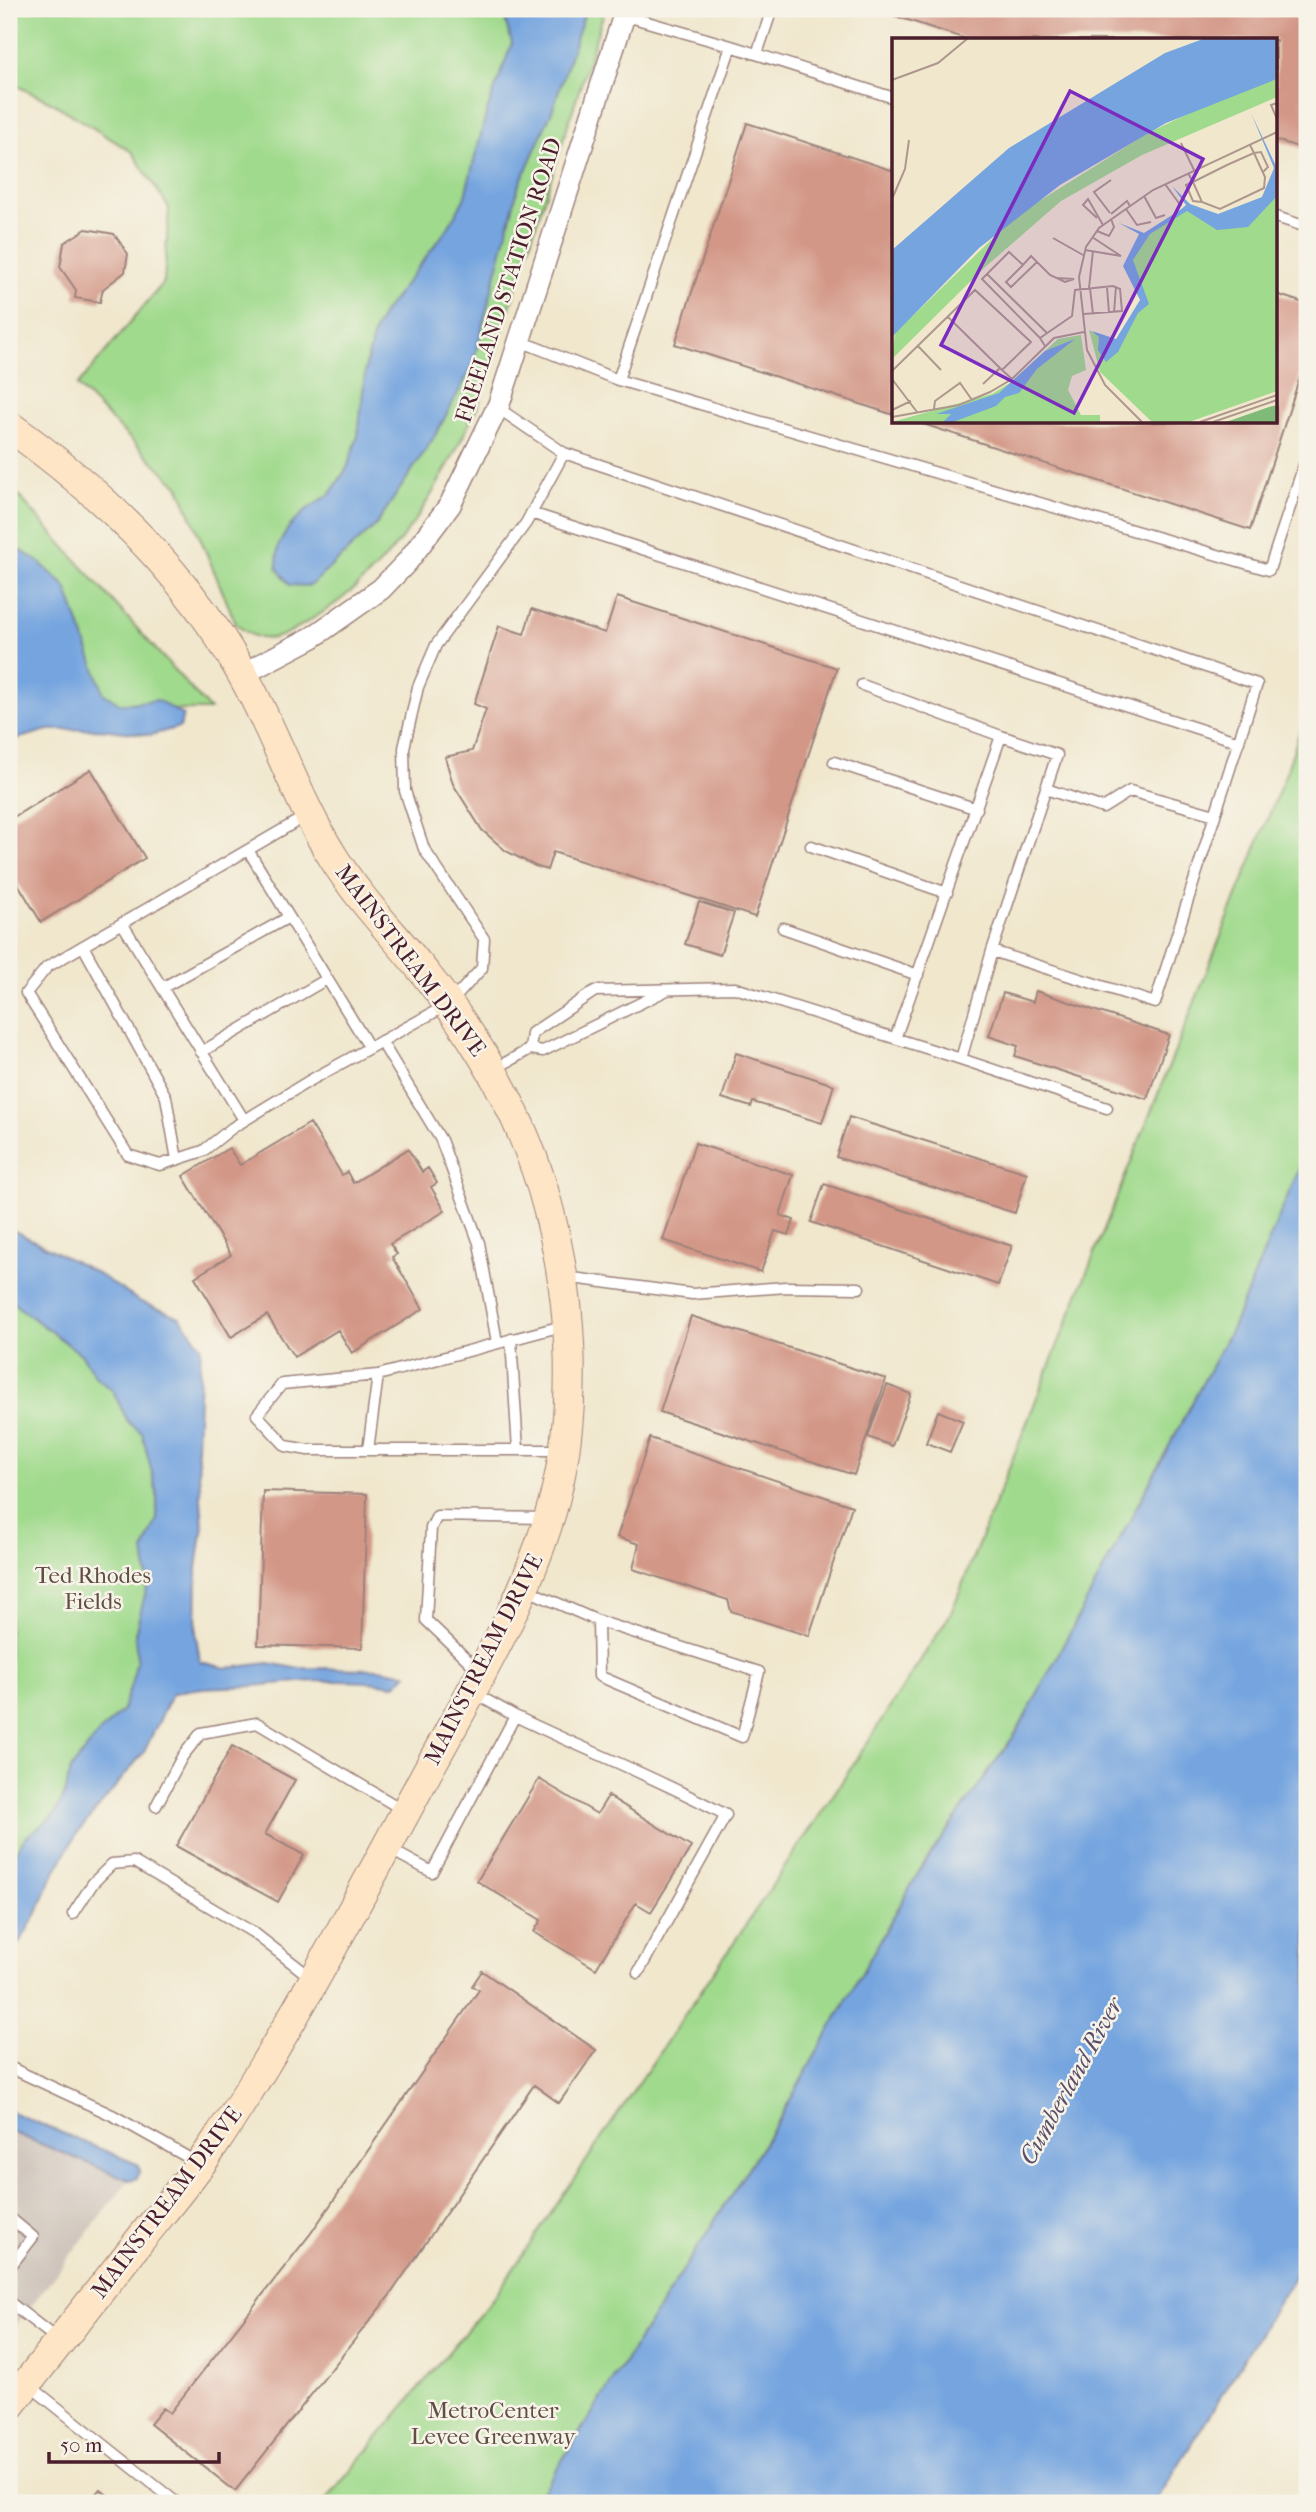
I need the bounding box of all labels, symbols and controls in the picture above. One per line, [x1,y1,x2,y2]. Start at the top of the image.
inset map [892,38,1278,424]
street label: FREELAND STATION ROAD [450,134,567,426]
street label: MAINSTREAM DRIVE [330,859,492,1062]
street label: MAINSTREAM DRIVE [418,1549,548,1769]
park label: Ted Rhodes Fields [35,1562,151,1615]
water label: Cumberland River [1014,1991,1130,2169]
street label: MAINSTREAM DRIVE [85,2101,247,2304]
park label: MetroCenter Levee Greenway [411,2397,576,2450]
scale bar [49,2421,219,2465]
text: 50 m [60,2433,103,2457]

